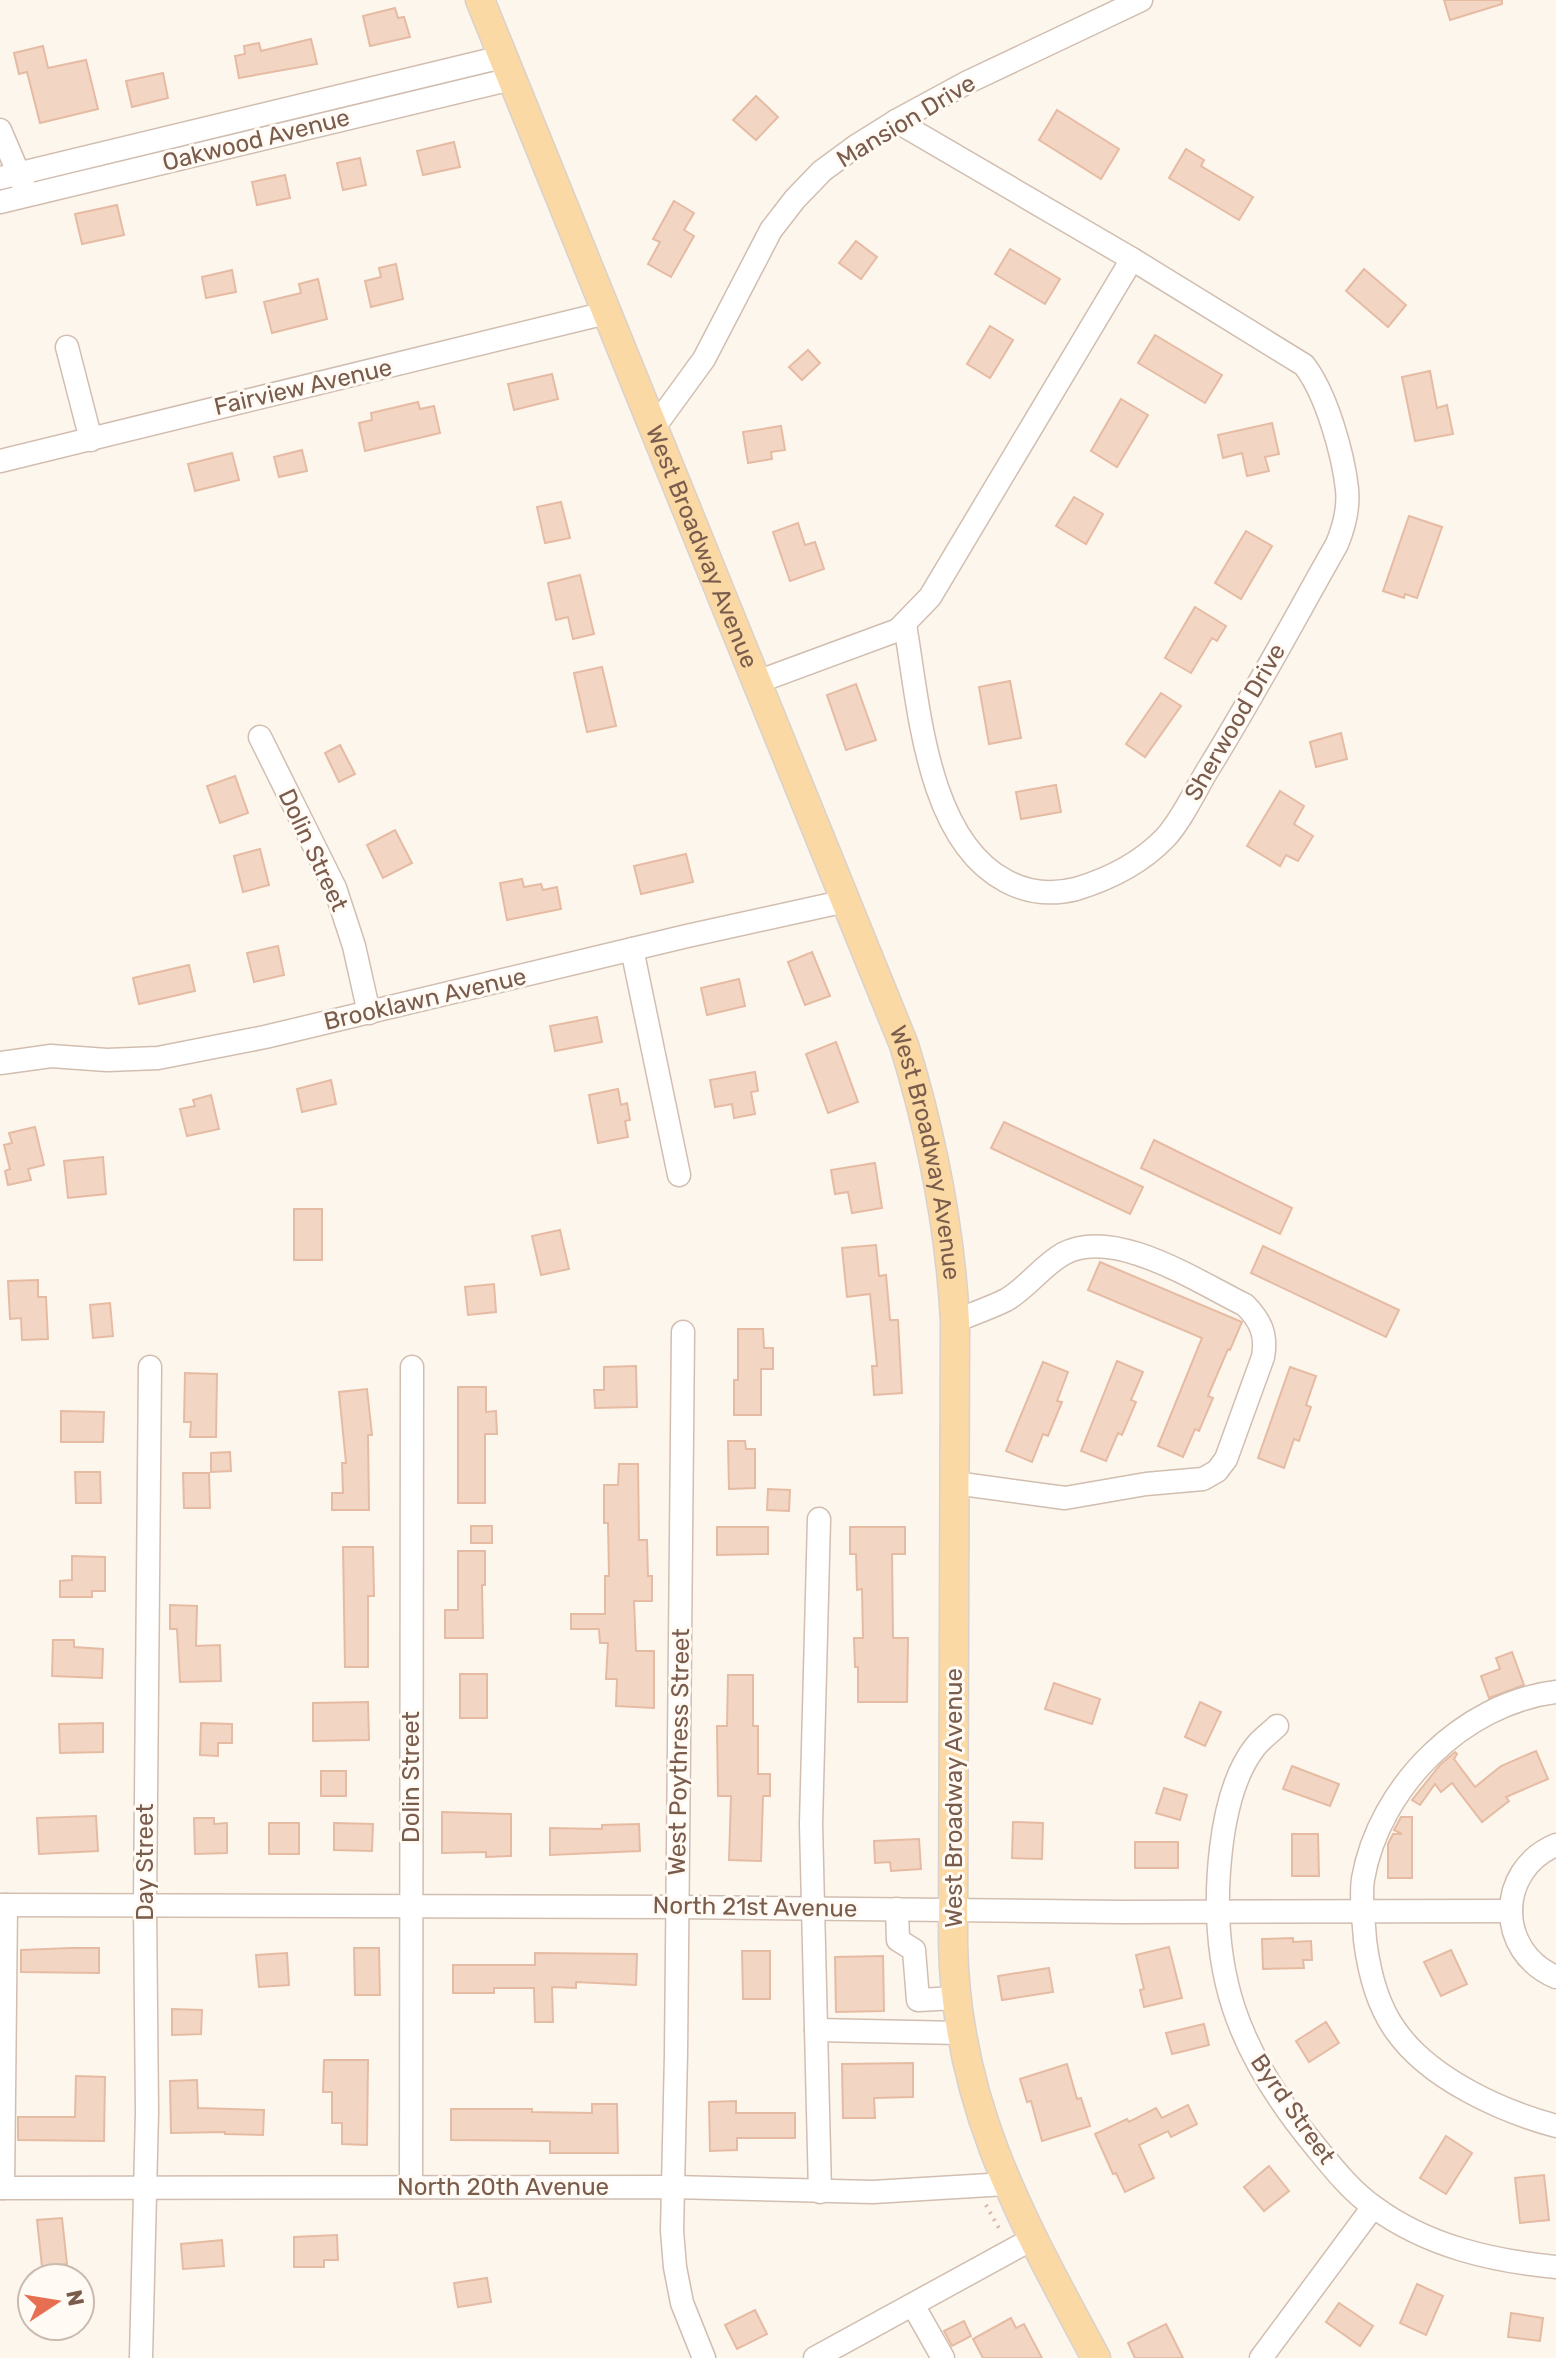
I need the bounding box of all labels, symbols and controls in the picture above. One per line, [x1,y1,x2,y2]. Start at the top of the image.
street label: Mansion Drive [832,69,980,173]
street label: Oakwood Avenue [159,103,353,177]
street label: Fairview Avenue [211,353,395,421]
street label: West Broadway Avenue [640,421,764,672]
street label: Sherwood Drive [1179,639,1291,805]
street label: Dolin Street [272,784,354,916]
street label: Brooklawn Avenue [321,962,529,1036]
street label: West Broadway Avenue [884,1022,966,1281]
street label: West Poythress Street [663,1628,695,1876]
street label: West Broadway Avenue [940,1668,968,1928]
street label: Dolin Street [397,1711,425,1843]
street label: Day Street [131,1803,159,1921]
street label: North 21st Avenue [652,1891,858,1923]
street label: Byrd Street [1245,2049,1341,2169]
street label: North 20th Avenue [397,2173,609,2201]
north arrow [16,2262,96,2342]
text: N [60,2287,90,2308]

